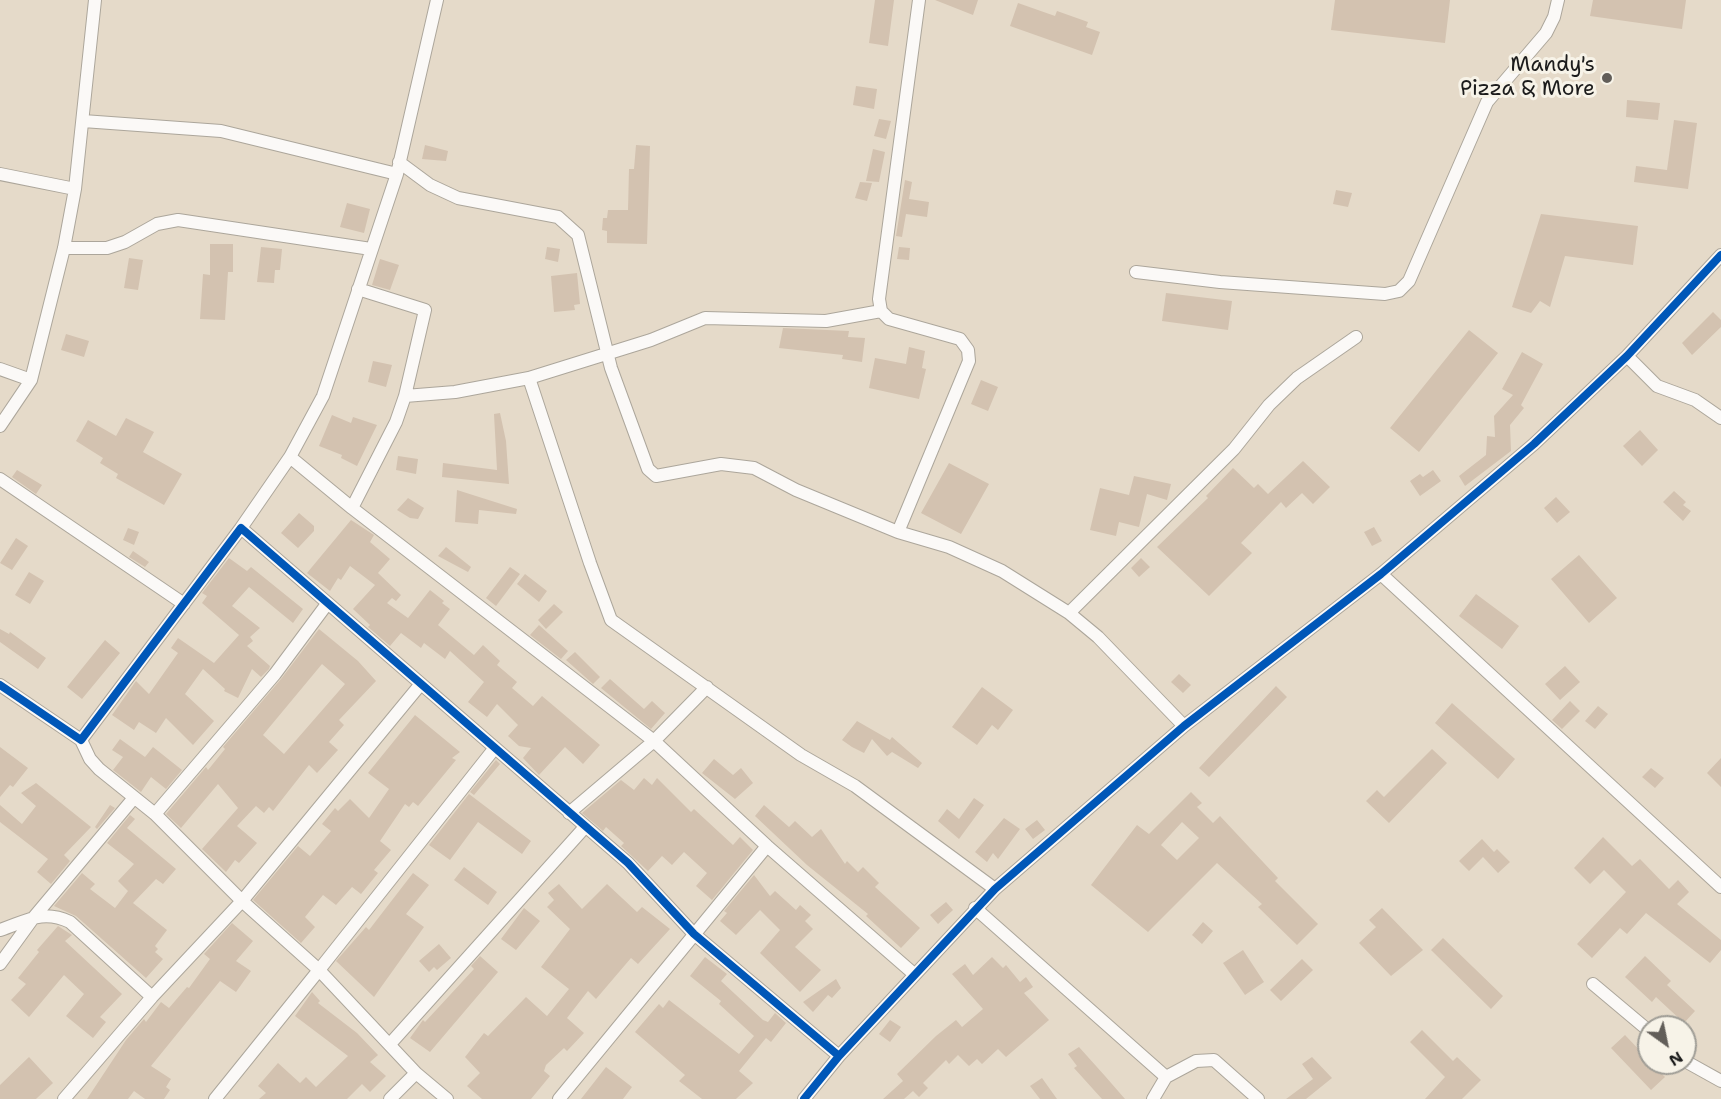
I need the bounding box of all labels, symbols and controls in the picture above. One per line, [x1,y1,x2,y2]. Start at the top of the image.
place label: Mandy's Pizza & More [1460,53,1595,103]
marker: Mandy's Pizza & More [1600,71,1614,85]
north arrow [1637,1015,1697,1075]
text: N [1665,1047,1687,1071]

